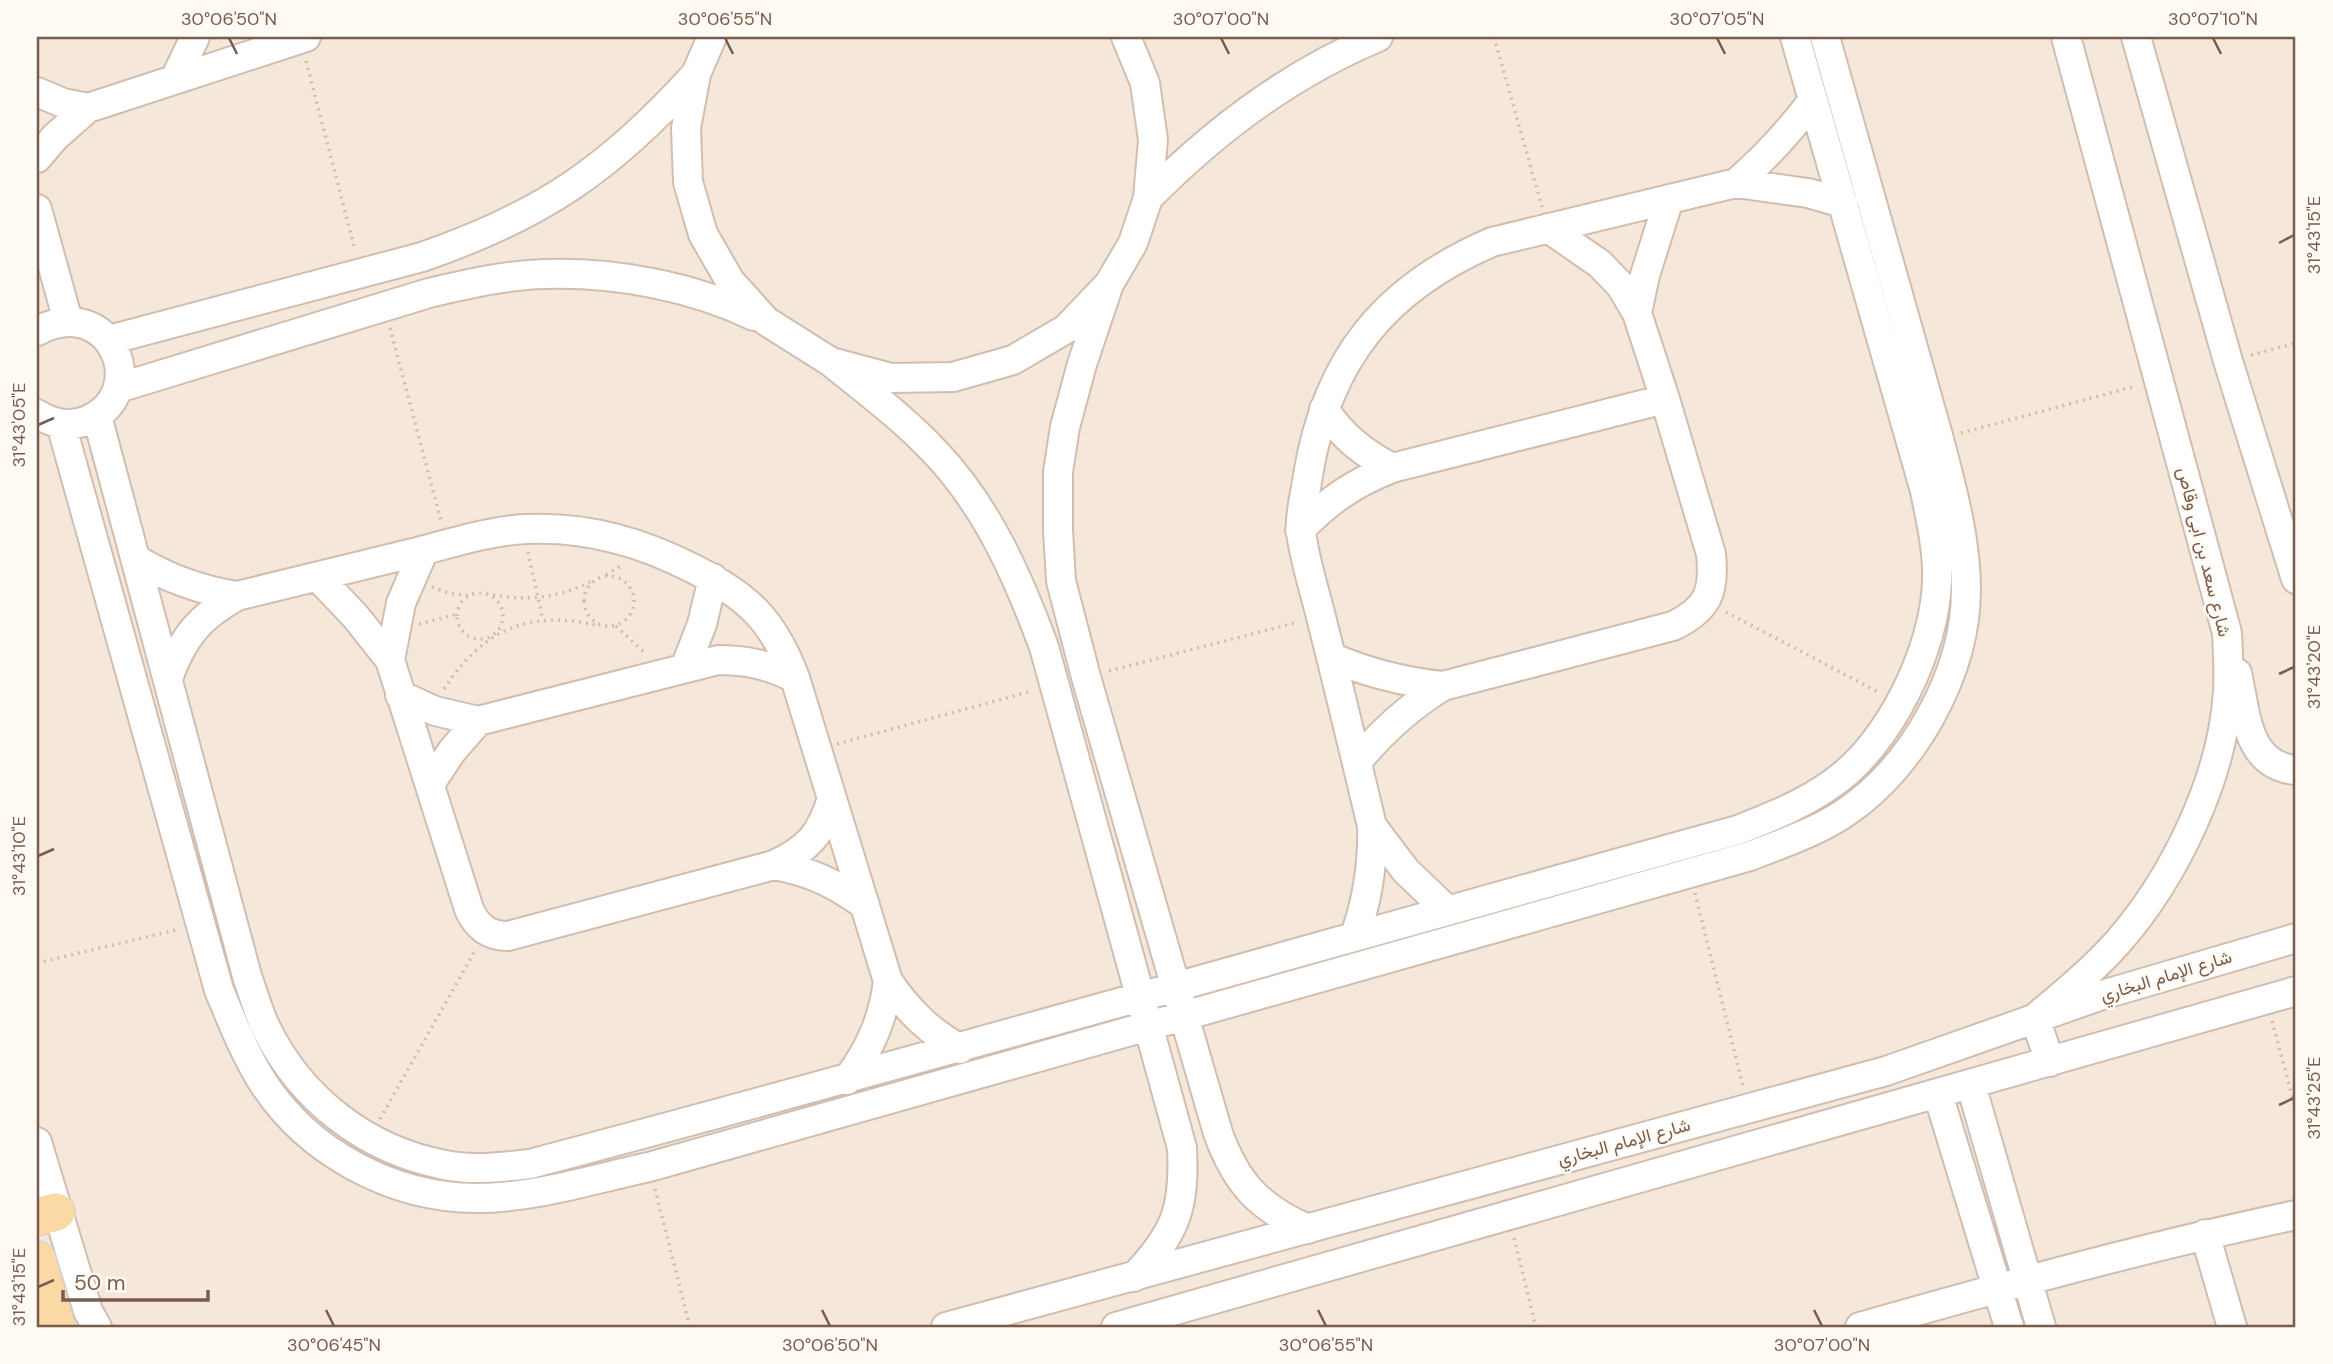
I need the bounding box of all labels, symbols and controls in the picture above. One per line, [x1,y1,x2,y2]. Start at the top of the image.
text: 30°06'50"N [181,7,277,31]
text: 30°06'55"N [678,7,772,31]
text: 30°07'00"N [1173,7,1269,31]
text: 30°07'05"N [1670,7,1764,31]
text: 30°07'10"N [2168,7,2258,31]
text: 31°43'15"E [2302,196,2326,274]
text: 31°43'05"E [7,383,31,467]
street label: شارع سعد بن ابى وقاص [2171,465,2237,639]
text: 31°43'20"E [2302,625,2326,709]
text: 31°43'10"E [7,816,31,896]
street label: شارع الإمام البخاري [2097,945,2236,1010]
text: 31°43'25"E [2302,1057,2326,1140]
street label: شارع الإمام البخاري [1555,1113,1694,1174]
text: 31°43'15"E [7,1248,31,1326]
scale bar [63,1259,208,1303]
text: 50 m [74,1269,125,1297]
text: 30°06'45"N [287,1333,381,1357]
text: 30°06'50"N [782,1333,878,1357]
text: 30°06'55"N [1279,1333,1373,1357]
text: 30°07'00"N [1774,1333,1870,1357]

